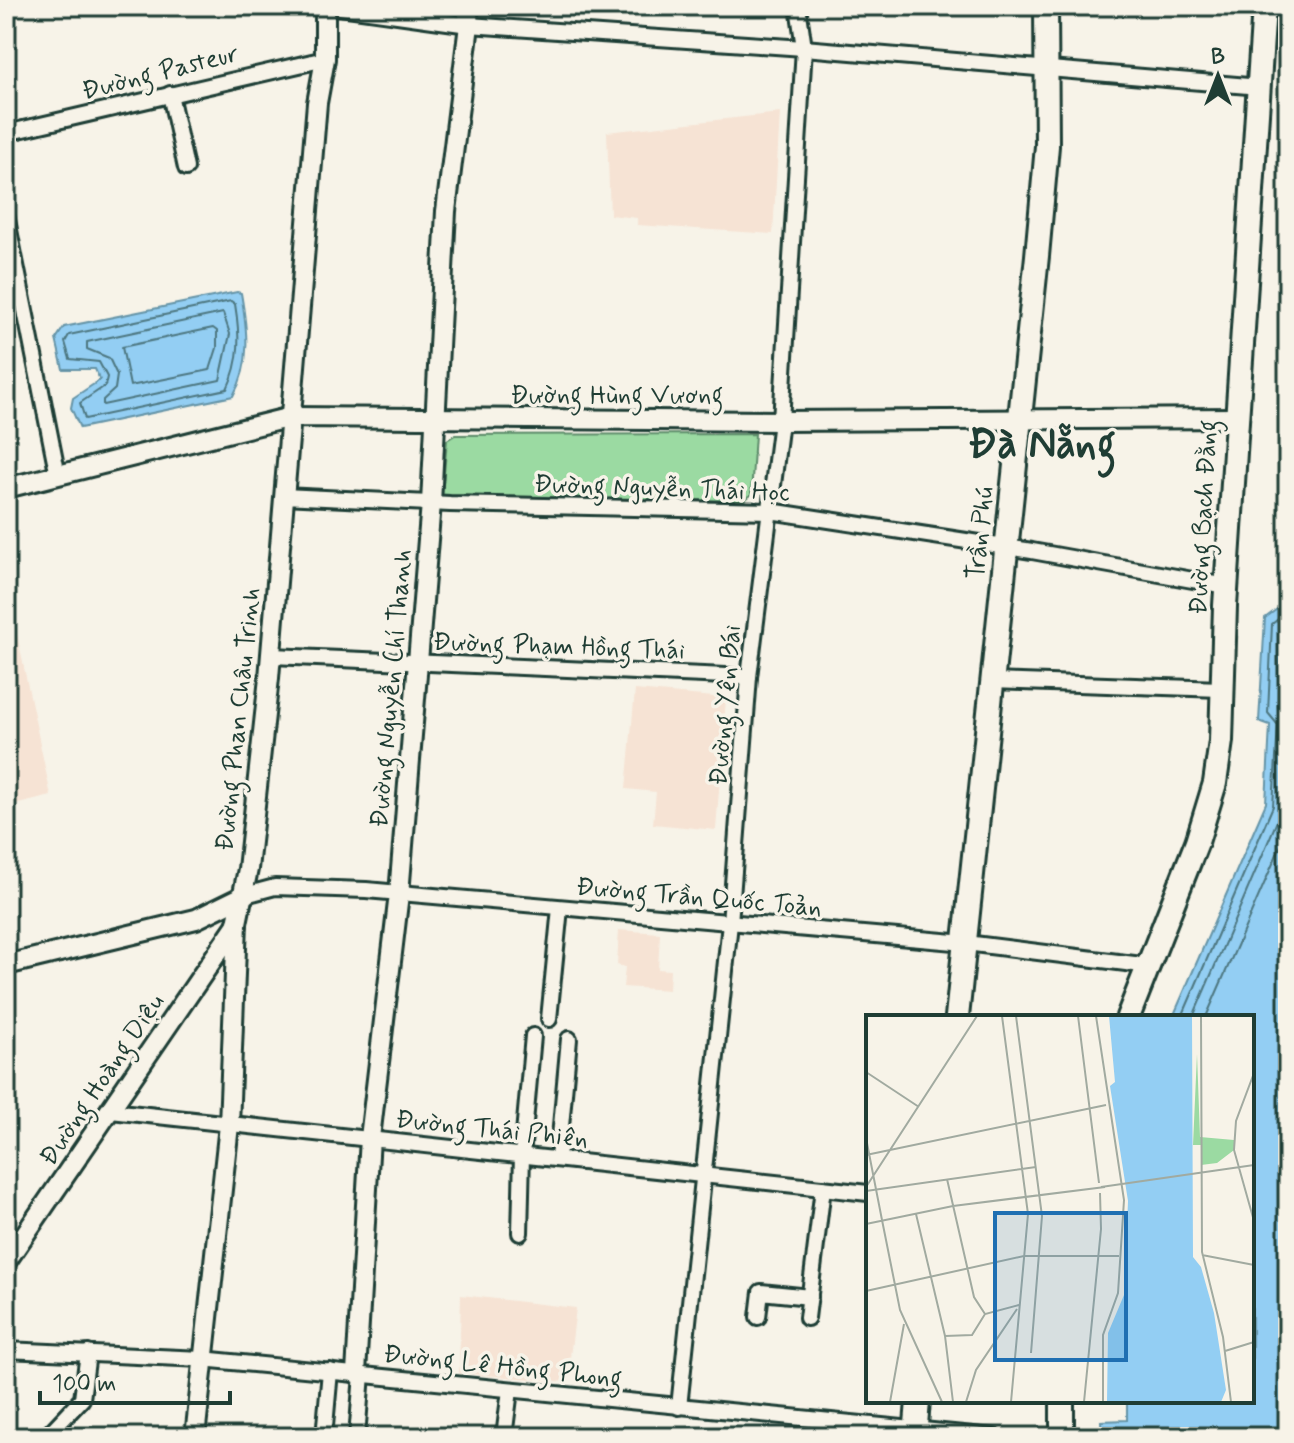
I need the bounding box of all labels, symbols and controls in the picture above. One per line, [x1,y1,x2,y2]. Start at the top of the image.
north arrow [1178,36,1258,116]
street label: Đường Pasteur [78,37,243,112]
text: B [1211,44,1225,72]
street label: Đường Hùng Vương [511,379,723,416]
district label: Đà Nẵng [968,418,1116,478]
street label: Đường Bạch Đằng [1182,419,1229,616]
street label: Đường Nguyễn Thái Học [533,468,790,513]
street label: Trần Phú [959,485,1003,581]
street label: Đường Nguyễn Chí Thanh [363,548,424,829]
street label: Đường Phan Châu Trinh [208,586,273,853]
street label: Đường Yên Bái [702,624,753,787]
street label: Đường Phạm Hồng Thái [432,626,685,671]
street label: Đường Trần Quốc Toản [574,870,823,929]
street label: Đường Hoàng Diệu [32,987,175,1174]
inset map [866,1015,1254,1403]
street label: Đường Thái Phiên [394,1103,590,1160]
street label: Đường Lê Hồng Phong [381,1338,624,1399]
scale bar [40,1355,230,1405]
text: 100 m [52,1369,116,1400]

